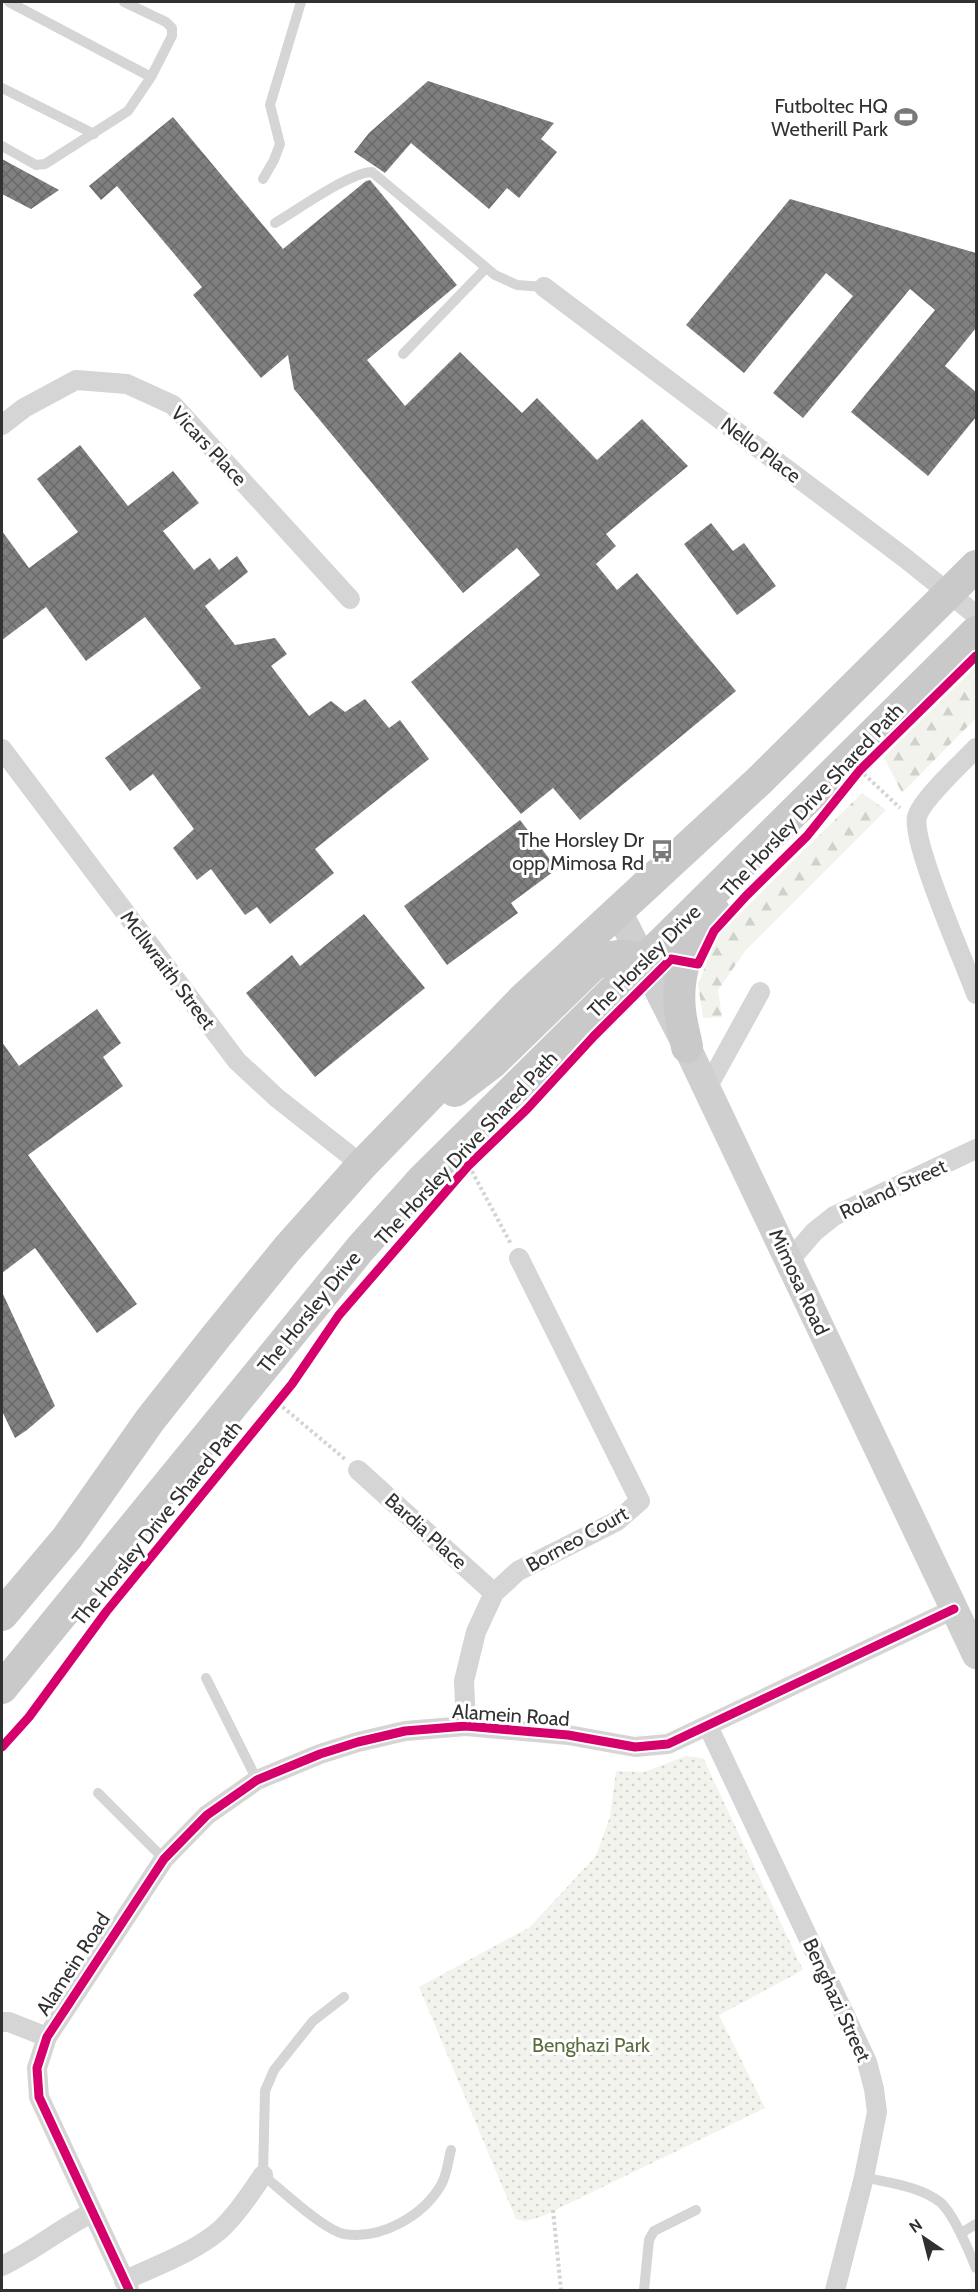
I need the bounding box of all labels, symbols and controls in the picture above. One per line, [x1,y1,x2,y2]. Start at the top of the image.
place label: Futboltec HQ Wetherill Park [771,94,888,141]
sports icon: Futboltec HQ Wetherill Park [893,104,919,130]
street label: Vicars Place [166,401,252,491]
street label: Nello Place [716,412,806,488]
street label: The Horsley Drive Shared Path [716,698,908,902]
place label: The Horsley Dr opp Mimosa Rd [512,828,645,875]
bus stop icon: The Horsley Dr opp Mimosa Rd [649,838,675,864]
street label: The Horsley Drive [583,900,705,1022]
street label: McIlwraith Street [116,906,221,1034]
street label: The Horsley Drive Shared Path [370,1046,562,1250]
street label: Roland Street [836,1154,950,1224]
street label: Mimosa Road [764,1225,834,1339]
street label: The Horsley Drive [253,1246,365,1378]
street label: The Horsley Drive Shared Path [67,1416,247,1630]
street label: Bardia Place [380,1488,472,1574]
street label: Borneo Court [522,1501,632,1577]
street label: Alamein Road [452,1699,570,1731]
street label: Alamein Road [31,1908,115,2020]
street label: Benghazi Street [798,1935,876,2066]
park label: Benghazi Park [532,2033,650,2057]
north arrow [894,2208,954,2268]
text: N [906,2215,926,2237]

